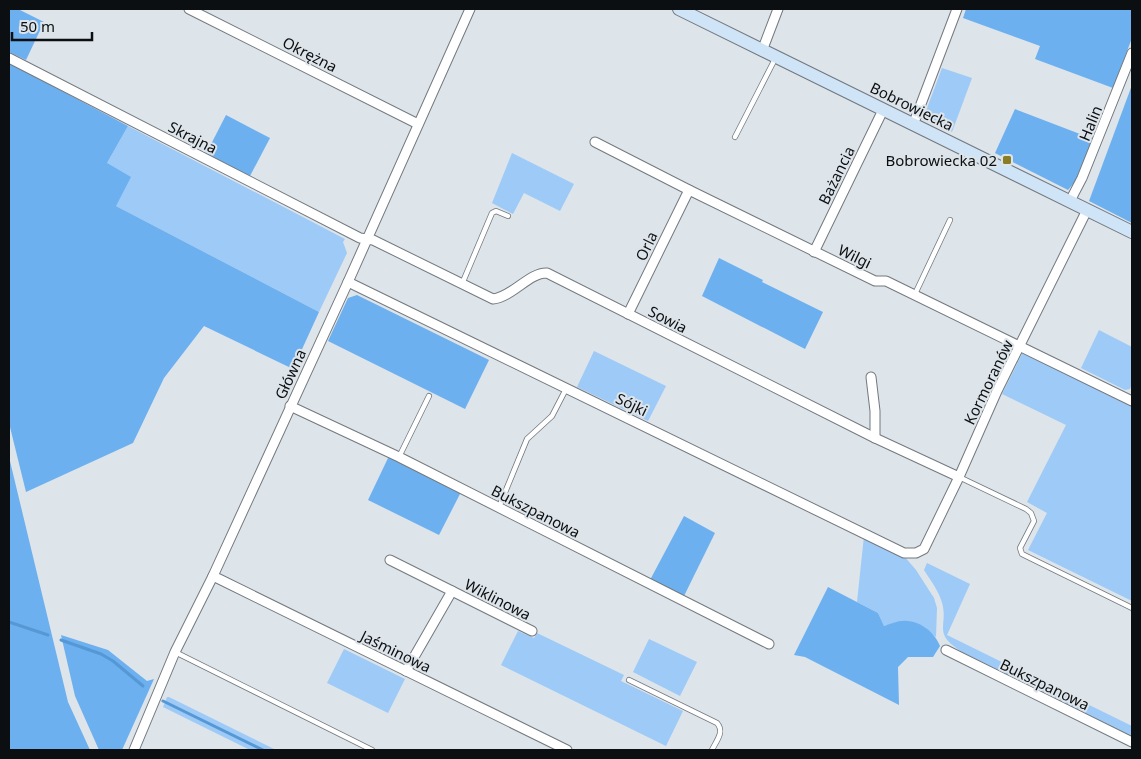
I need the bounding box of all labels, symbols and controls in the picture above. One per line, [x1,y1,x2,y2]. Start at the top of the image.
scale bar [12,10,92,42]
text: 50 m [20,16,55,36]
street label: Okrężna [279,32,341,76]
street label: Bobrowiecka [867,77,957,135]
street label: Halin [1074,102,1106,144]
street label: Skrajna [165,116,221,158]
street label: Bażancia [813,143,859,207]
place label: Bobrowiecka 02 [885,150,997,170]
marker: Bobrowiecka 02 [1001,154,1013,166]
street label: Orla [630,228,662,264]
street label: Wilgi [835,239,875,273]
street label: Sowia [645,301,691,337]
street label: Kormoranów [959,336,1017,428]
street label: Główna [270,346,310,402]
street label: Sójki [613,388,651,420]
street label: Bukszpanowa [488,480,584,542]
street label: Wiklinowa [461,574,535,624]
street label: Jaśminowa [356,625,434,677]
street label: Bukszpanowa [997,654,1093,714]

